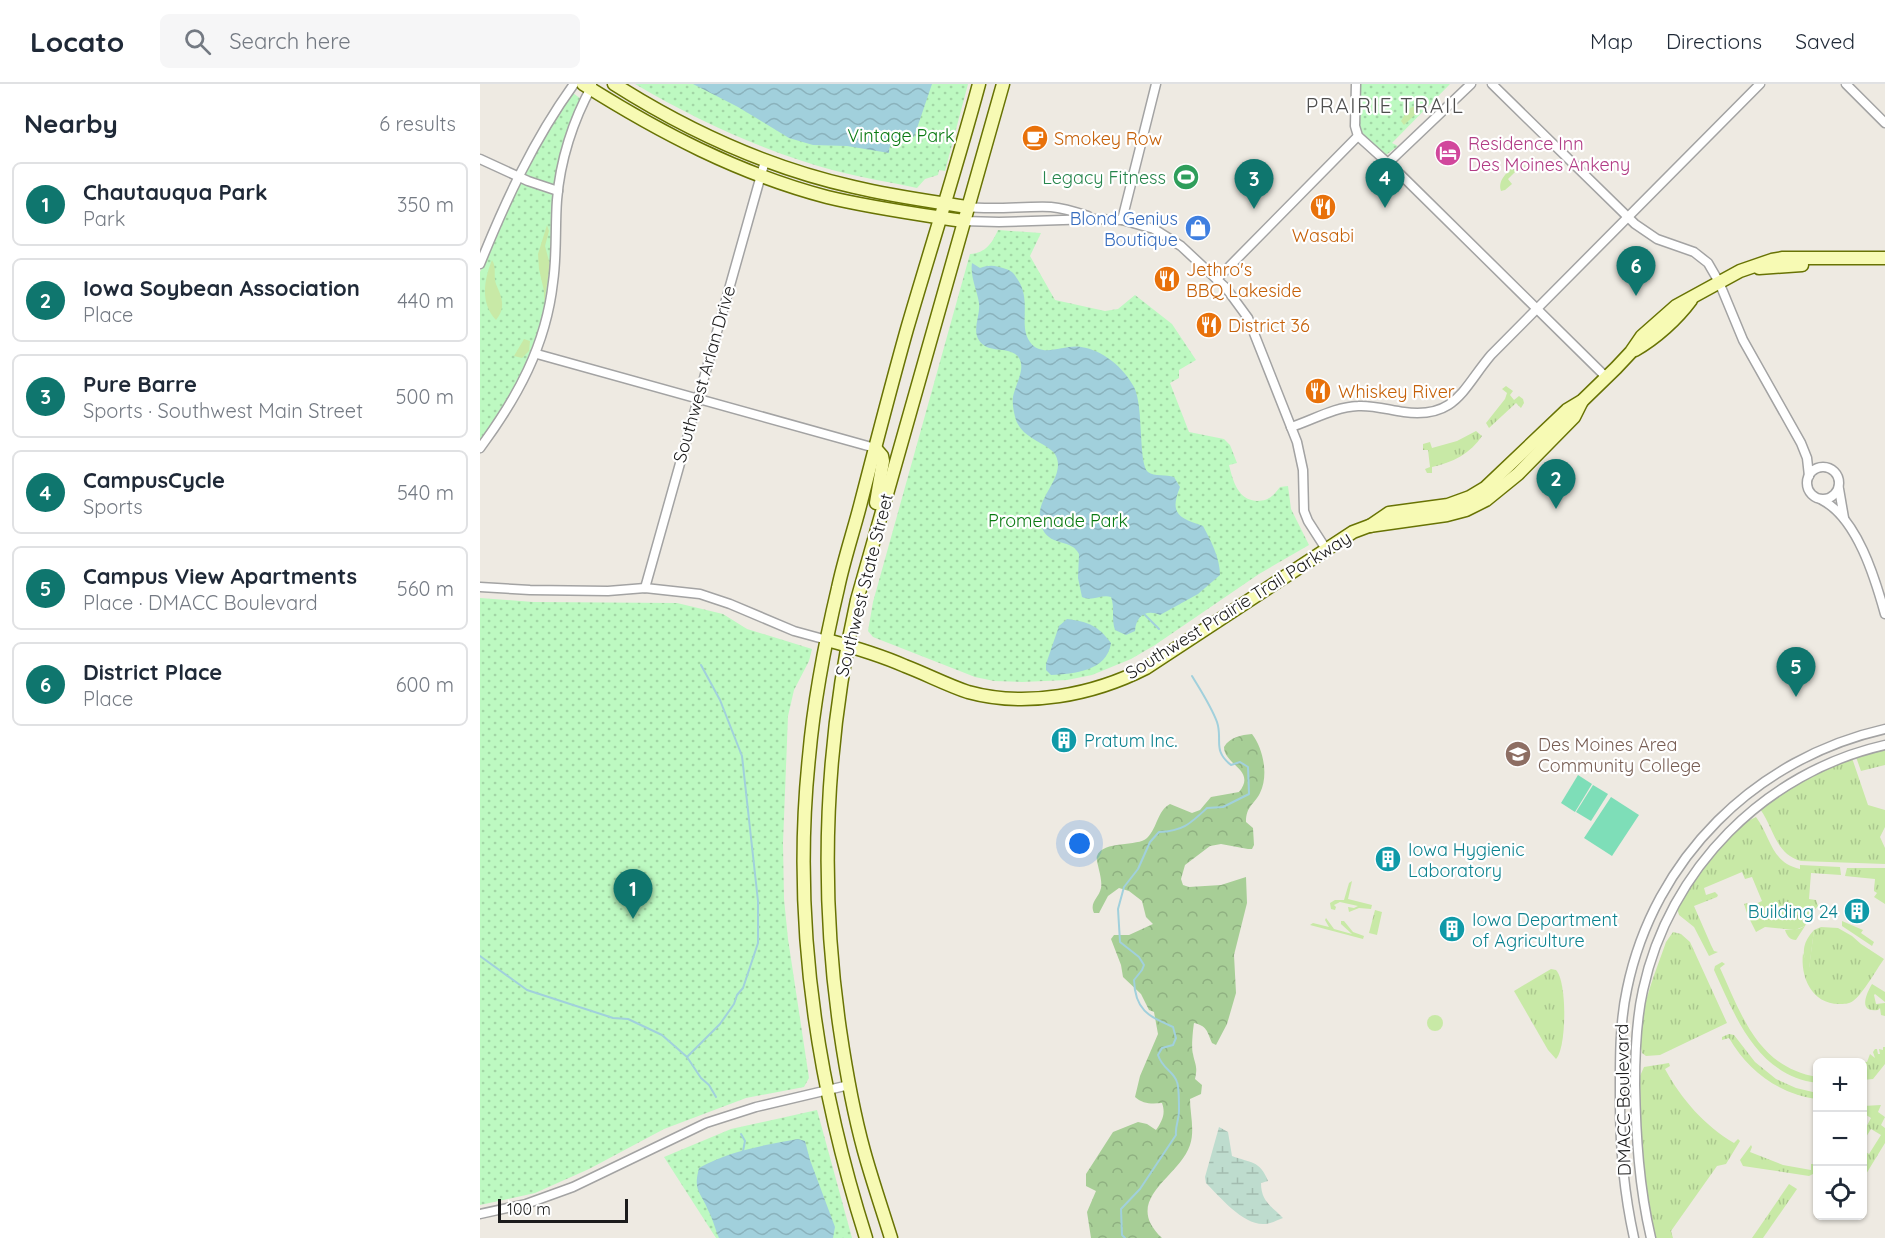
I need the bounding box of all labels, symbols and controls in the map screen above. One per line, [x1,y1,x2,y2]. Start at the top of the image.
search box [160,14,580,68]
text: Locato [30,24,124,59]
icon: search [181,25,214,58]
text: Search here [229,27,351,55]
text: Map [1590,28,1633,54]
text: Directions [1666,28,1762,54]
text: Saved [1795,28,1855,54]
district label: PRAIRIE TRAIL [1306,92,1464,118]
text: Nearby [24,107,118,140]
text: 6 results [379,111,456,136]
cafe icon: Smokey Row [1020,123,1050,153]
park label: Vintage Park [847,124,955,147]
place label: Smokey Row [1054,127,1162,150]
place label: Residence Inn Des Moines Ankeny [1468,132,1630,176]
hotel icon: Residence Inn Des Moines Ankeny [1433,138,1463,168]
pin: 4 [1366,158,1404,208]
pin: 3 [1234,160,1274,209]
sports icon: Legacy Fitness [1171,162,1201,192]
place label: Legacy Fitness [1042,166,1166,189]
text: Chautauqua Park [83,178,267,206]
text: 1 [42,192,49,217]
text: 350 m [397,192,454,217]
restaurant icon: Wasabi [1308,192,1338,222]
text: Park [83,206,125,231]
place label: Blond Genius Boutique [1070,207,1178,251]
shop icon: Blond Genius Boutique [1183,213,1213,243]
place label: Wasabi [1292,224,1354,247]
pin: 6 [1616,246,1656,296]
place label: Jethro's BBQ Lakeside [1186,258,1302,302]
restaurant icon: Jethro's BBQ Lakeside [1152,264,1182,294]
text: Iowa Soybean Association [83,274,360,302]
street label: Southwest Arlan Drive [668,283,740,465]
text: 2 [40,288,51,313]
text: 440 m [397,288,454,313]
text: Place [83,302,133,327]
restaurant icon: District 36 [1194,310,1224,340]
place label: District 36 [1228,314,1310,337]
text: Pure Barre [83,370,197,398]
restaurant icon: Whiskey River [1303,376,1333,406]
place label: Whiskey River [1338,380,1455,403]
text: 3 [40,384,51,409]
text: 500 m [396,384,454,409]
text: Sports · Southwest Main Street [83,398,363,423]
pin: 2 [1536,460,1576,509]
text: CampusCycle [83,466,225,494]
text: 4 [40,480,51,505]
text: 540 m [397,480,454,505]
street label: Southwest State Street [830,491,898,679]
text: Sports [83,494,143,519]
park label: Promenade Park [988,509,1128,532]
street label: Southwest Prairie Trail Parkway [1121,526,1355,684]
text: Campus View Apartments [83,562,357,590]
text: 5 [40,576,51,601]
text: 560 m [397,576,454,601]
text: Place · DMACC Boulevard [83,590,318,615]
pin: 5 [1776,648,1816,697]
text: District Place [83,658,222,686]
text: 6 [40,672,51,697]
text: 600 m [396,672,454,697]
text: Place [83,686,133,711]
building icon: Pratum Inc. [1049,725,1079,755]
place label: Pratum Inc. [1084,729,1178,752]
place label: Des Moines Area Community College [1538,733,1701,777]
school or university icon: Des Moines Area Community College [1503,739,1533,769]
your location [1065,829,1094,858]
place label: Iowa Hygienic Laboratory [1408,838,1525,882]
building icon: Iowa Hygienic Laboratory [1373,844,1403,874]
pin: 1 [614,870,652,919]
building icon: Building 24 [1842,896,1872,926]
place label: Building 24 [1748,900,1838,923]
place label: Iowa Department of Agriculture [1472,908,1618,952]
building icon: Iowa Department of Agriculture [1437,914,1467,944]
street label: DMACC Boulevard [1610,1024,1636,1176]
map controls [1813,1058,1867,1220]
button: + [1813,1058,1867,1112]
button: − [1813,1112,1867,1166]
button: locate [1813,1166,1867,1220]
scale bar [498,1196,628,1224]
text: 100 m [507,1199,551,1219]

